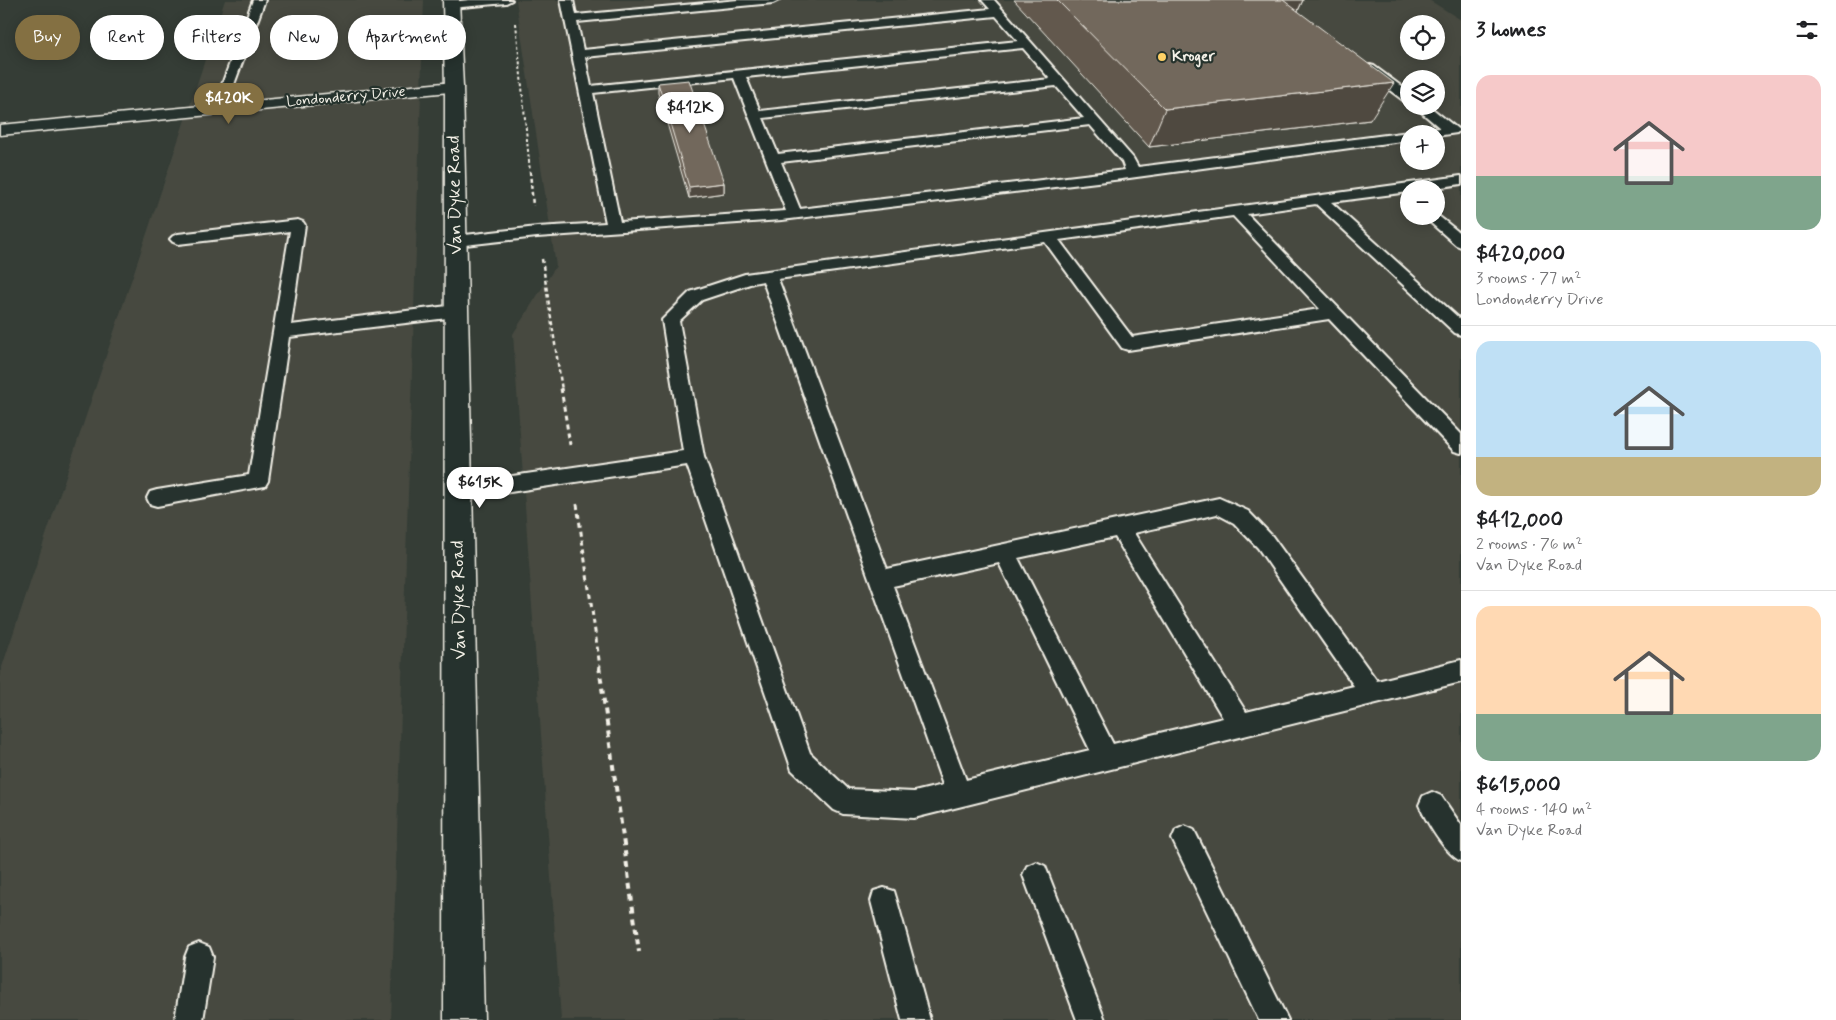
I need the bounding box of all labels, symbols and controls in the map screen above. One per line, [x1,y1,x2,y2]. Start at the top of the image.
chip: Buy [15,15,80,60]
chip: Rent [90,15,164,60]
chip: Filters [174,15,260,60]
chip: New [270,15,338,60]
chip: Apartment [348,15,466,60]
map controls [1400,15,1445,225]
button: locate [1400,15,1445,60]
text: 3 homes [1476,16,1546,44]
icon: filters [1793,16,1821,44]
place label: Kroger [1172,47,1215,68]
marker: Kroger [1156,51,1168,63]
button: layers [1400,70,1445,115]
pin: $420K [194,82,264,125]
street label: Londonderry Drive [286,82,407,112]
text: $420K [205,88,253,109]
pin: $412K [655,92,725,134]
text: $412K [667,97,713,118]
icon: home [1604,108,1694,198]
button: + [1400,125,1445,170]
street label: Van Dyke Road [442,135,468,255]
button: − [1400,180,1445,225]
text: $420,000 [1476,240,1565,268]
text: 3 rooms · 77 m² [1476,268,1581,289]
text: Londonderry Drive [1476,289,1603,310]
icon: home [1604,373,1694,463]
pin: $615K [445,466,515,509]
text: $615K [458,472,502,493]
text: $412,000 [1476,506,1563,534]
text: 2 rooms · 76 m² [1476,534,1583,555]
street label: Van Dyke Road [446,540,472,660]
text: Van Dyke Road [1476,555,1582,576]
icon: home [1604,638,1694,728]
text: $615,000 [1476,771,1561,799]
text: 4 rooms · 140 m² [1476,799,1592,820]
text: Van Dyke Road [1476,820,1582,841]

